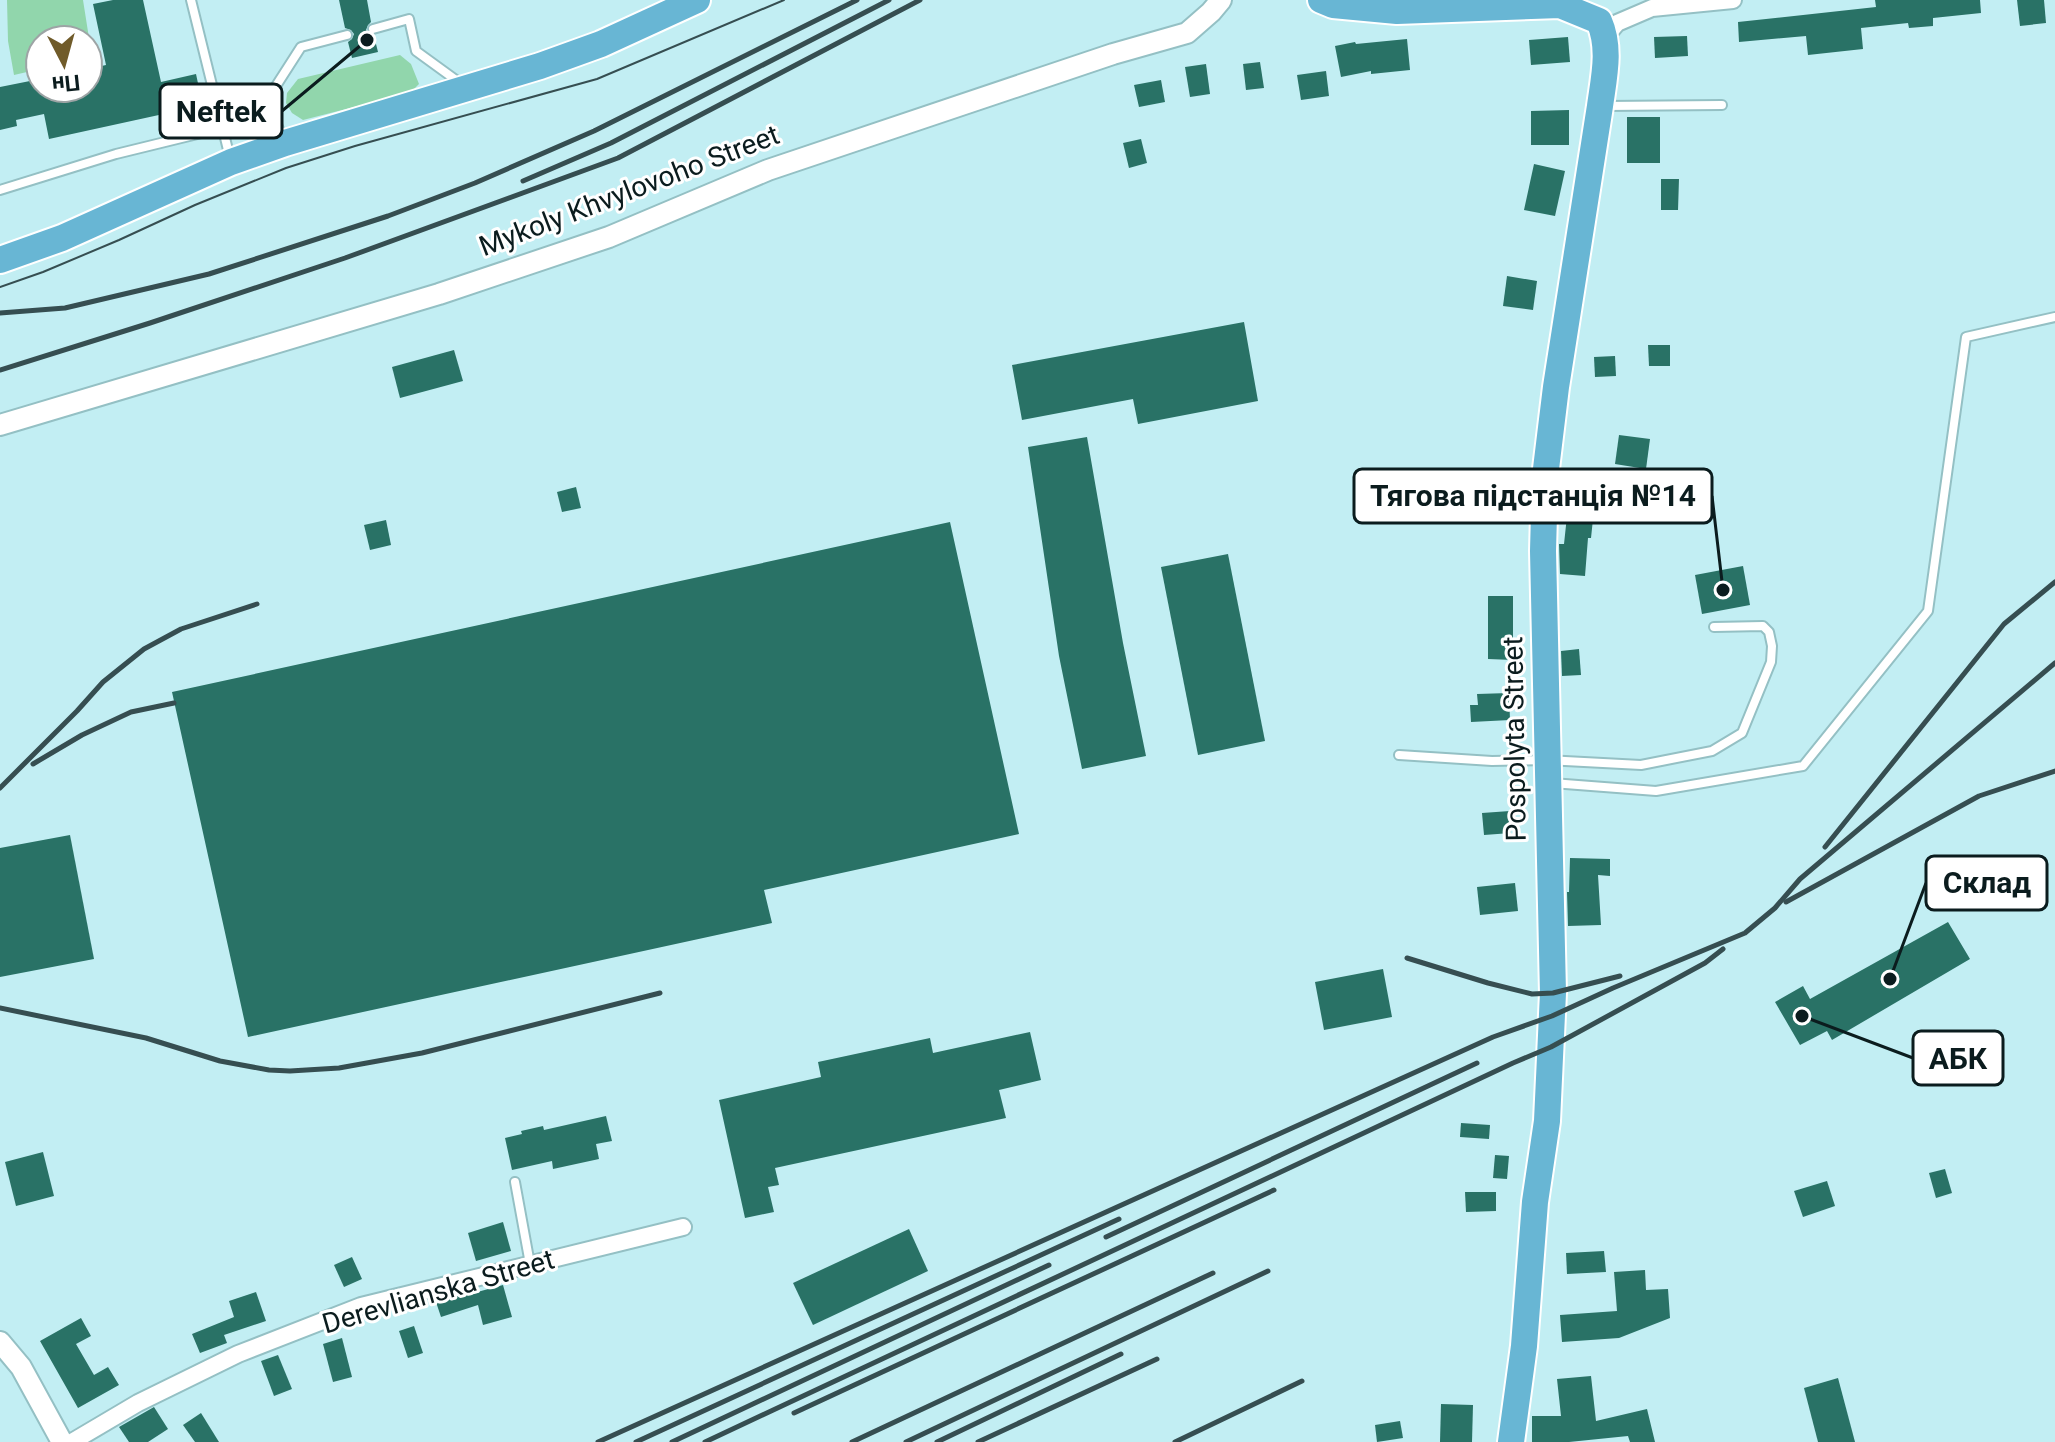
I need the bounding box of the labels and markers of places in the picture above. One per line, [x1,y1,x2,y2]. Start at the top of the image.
callout: Neftek [160,84,282,138]
callout: Тягова пiдстанцiя №14 [1354,469,1712,523]
callout: Склад [1926,856,2047,910]
callout: АБК [1913,1031,2003,1085]

